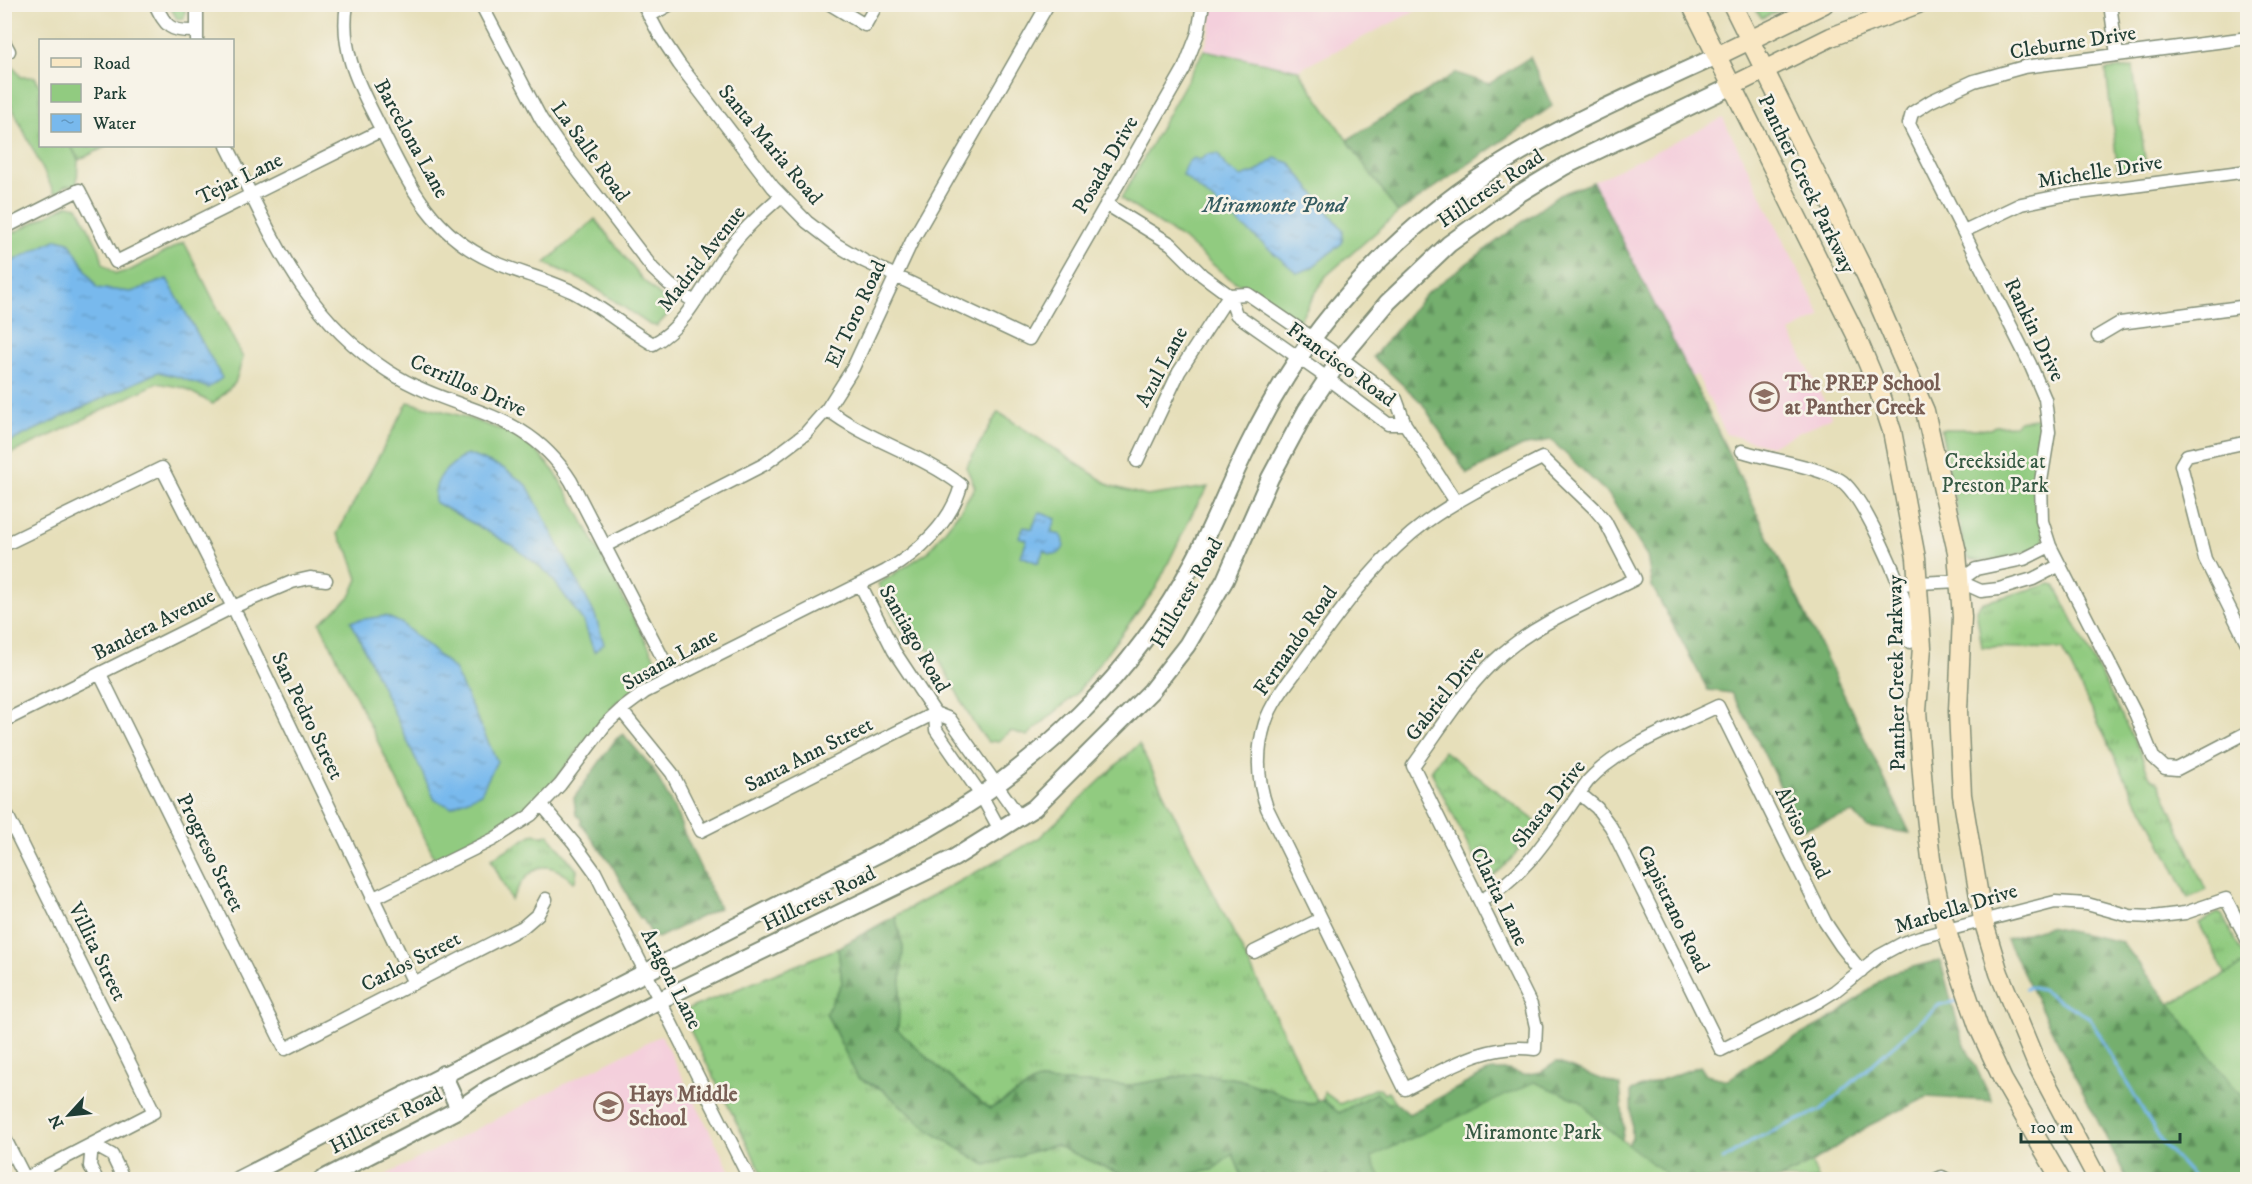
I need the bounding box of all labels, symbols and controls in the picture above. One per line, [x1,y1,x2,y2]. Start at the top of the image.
street label: Cleburne Drive [2008,20,2138,66]
legend [39,39,234,147]
text: Road [93,53,130,75]
street label: Barcelona Lane [368,75,455,203]
street label: Santa Maria Road [712,79,828,211]
text: Park [93,83,127,105]
street label: Panther Creek Parkway [1751,90,1861,279]
street label: La Salle Road [545,97,635,208]
street label: Posada Drive [1068,111,1145,219]
text: Water [92,113,136,135]
street label: Hillcrest Road [1433,144,1550,234]
street label: Tejar Lane [193,147,288,211]
street label: Michelle Drive [2036,149,2164,195]
water label: Miramonte Pond [1200,192,1349,219]
street label: Madrid Avenue [653,201,752,317]
street label: El Toro Road [820,256,892,372]
street label: Rankin Drive [1998,274,2070,386]
street label: Francisco Road [1281,317,1401,413]
street label: Azul Lane [1130,322,1194,412]
street label: Cerrillos Drive [406,349,531,423]
place label: The PREP School at Panther Creek [1784,371,1941,421]
school or university icon: The PREP School at Panther Creek [1748,380,1780,412]
park label: Creekside at Preston Park [1941,449,2049,499]
street label: Hillcrest Road [1145,533,1229,653]
street label: Panther Creek Parkway [1882,574,1912,771]
street label: Santiago Road [873,580,956,698]
street label: Fernando Road [1249,581,1344,701]
street label: Bandera Avenue [88,583,220,667]
street label: Susana Lane [618,623,723,697]
street label: Gabriel Drive [1400,641,1490,746]
street label: San Pedro Street [265,648,349,784]
street label: Santa Ann Street [741,711,878,798]
street label: Shasta Drive [1506,754,1592,853]
street label: Alviso Road [1769,783,1836,884]
street label: Progreso Street [170,790,250,917]
street label: Capistrano Road [1631,841,1715,977]
street label: Clarita Lane [1464,844,1534,951]
street label: Hillcrest Road [758,860,880,938]
street label: Marbella Drive [1891,878,2021,940]
street label: Villita Street [62,898,132,1006]
street label: Aragon Lane [635,924,708,1034]
street label: Carlos Street [357,926,465,998]
street label: Hillcrest Road [325,1081,447,1160]
place label: Hays Middle School [629,1082,738,1132]
north arrow [39,1085,99,1145]
school or university icon: Hays Middle School [592,1091,624,1123]
scale bar [2021,1106,2180,1144]
text: N [45,1111,68,1132]
text: 100 m [2030,1117,2073,1139]
park label: Miramonte Park [1464,1120,1602,1146]

